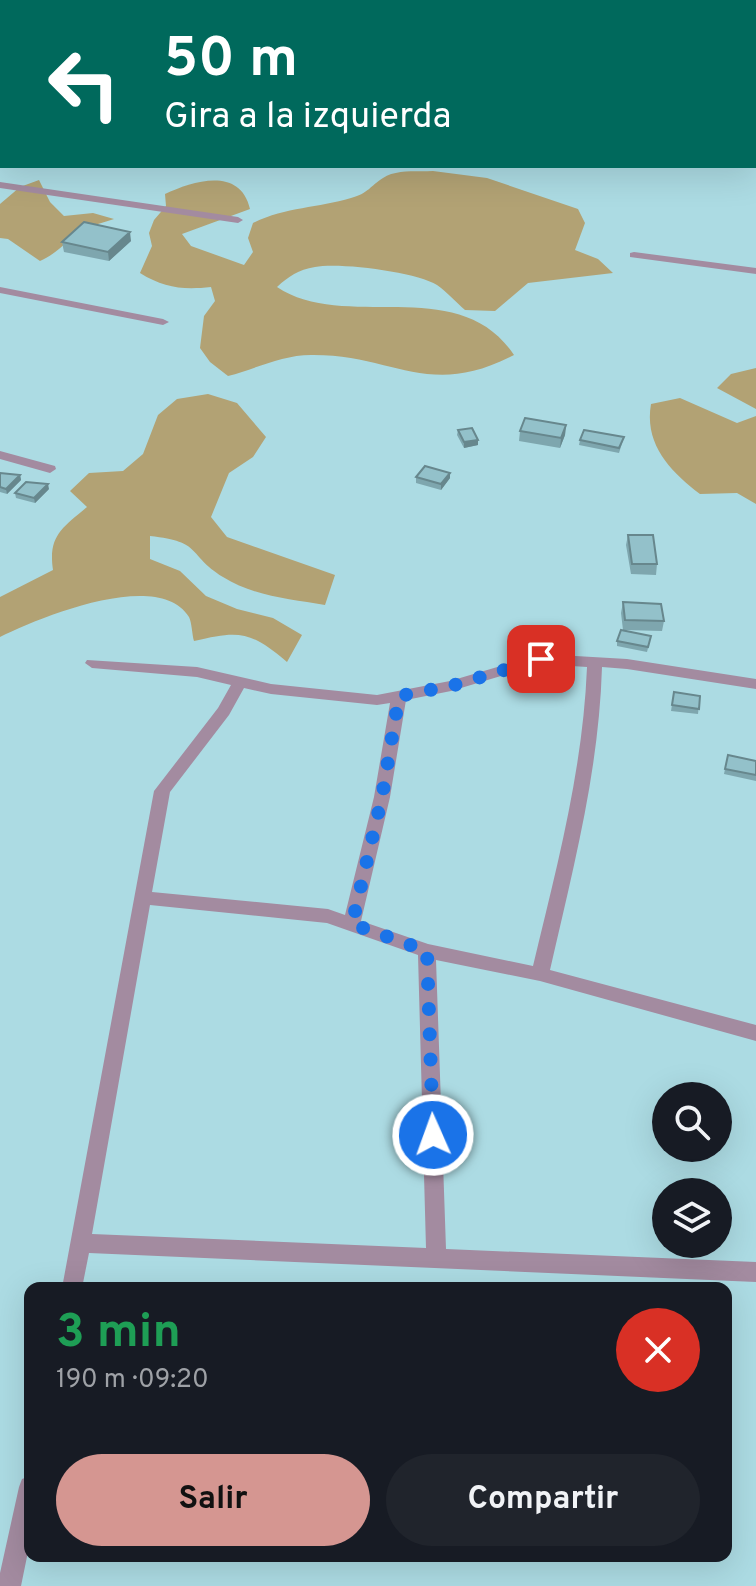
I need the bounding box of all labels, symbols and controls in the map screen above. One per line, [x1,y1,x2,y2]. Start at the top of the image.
text: 50 m [164,26,298,96]
icon: left [32,32,136,136]
text: Gira a la izquierda [164,95,451,141]
pin [507,625,575,693]
icon: arrive [519,637,563,681]
map controls [652,1082,732,1258]
button: search [652,1082,732,1162]
position arrow [391,1093,475,1177]
button: layers [652,1178,732,1258]
text: 3 min [56,1304,181,1364]
button: close [616,1308,700,1392]
text: 190 m · 09:20 [56,1364,209,1397]
button: Salir [56,1454,370,1546]
button: Compartir [386,1454,700,1546]

